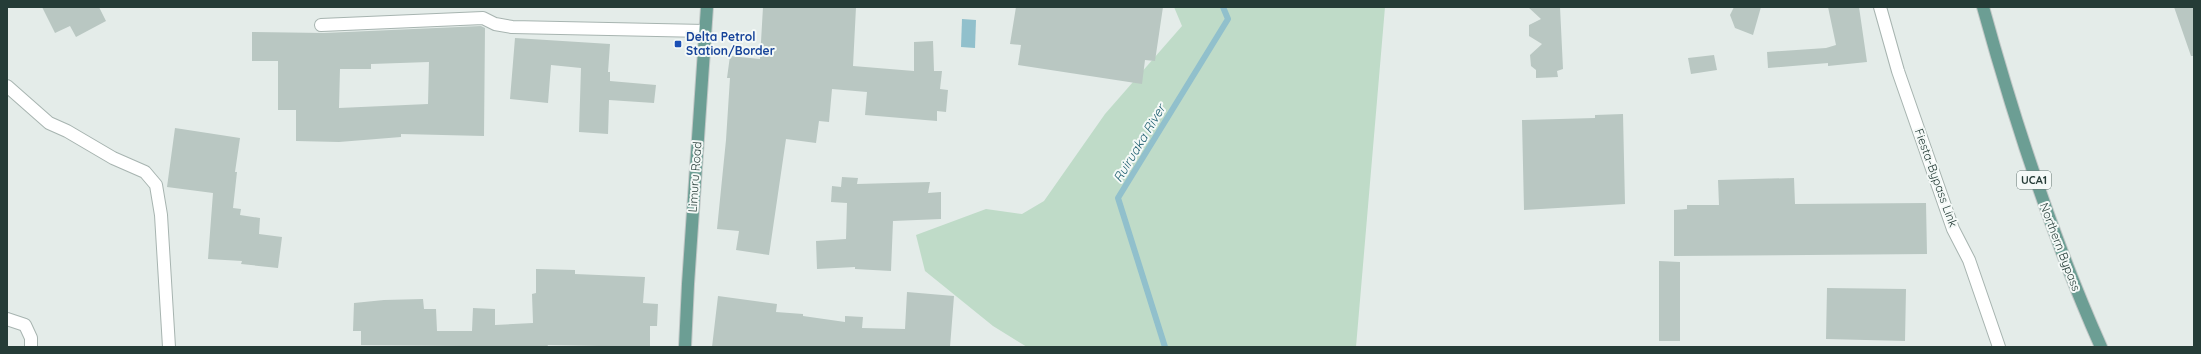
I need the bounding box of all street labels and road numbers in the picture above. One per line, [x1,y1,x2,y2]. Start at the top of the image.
street label: Fiesta-Bypass Link [1912,126,1961,229]
street label: Limuru Road [685,141,704,213]
road number: UCA1 [2017,171,2051,189]
street label: Northern Bypass [2037,200,2084,294]

